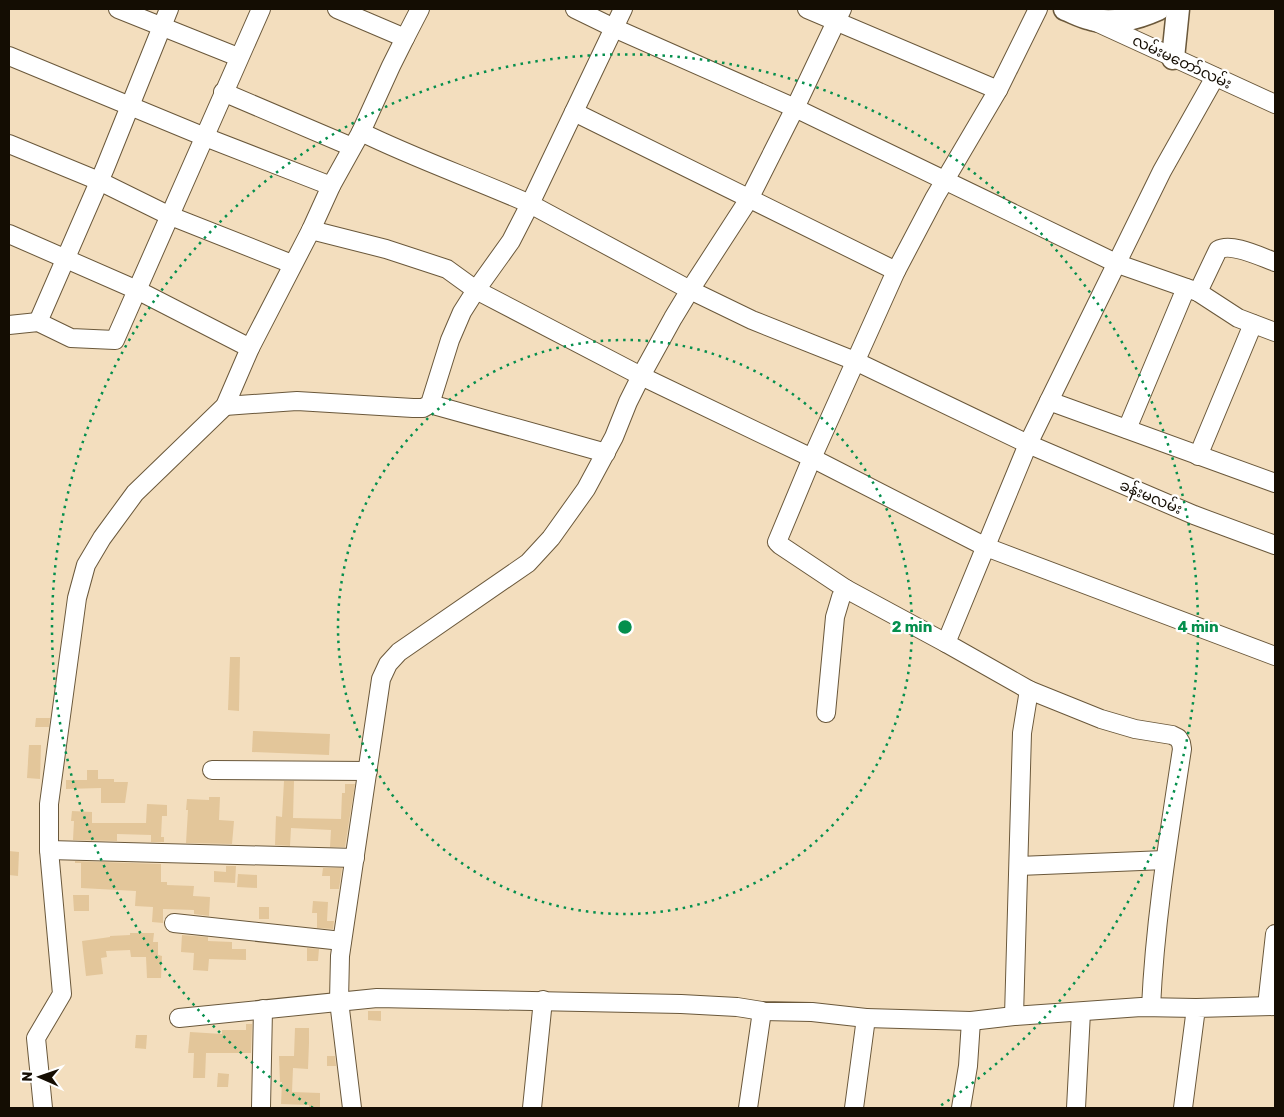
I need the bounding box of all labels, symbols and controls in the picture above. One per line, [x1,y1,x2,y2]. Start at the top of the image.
street label: လမ်းမတော်လမ်း [1129,30,1235,93]
street label: ခန်းမလမ်း [1116,475,1185,521]
centre of rings [616,618,634,636]
text: 2 min [892,618,932,636]
text: 4 min [1177,618,1219,636]
north arrow [15,1052,65,1102]
text: N [19,1071,36,1082]

